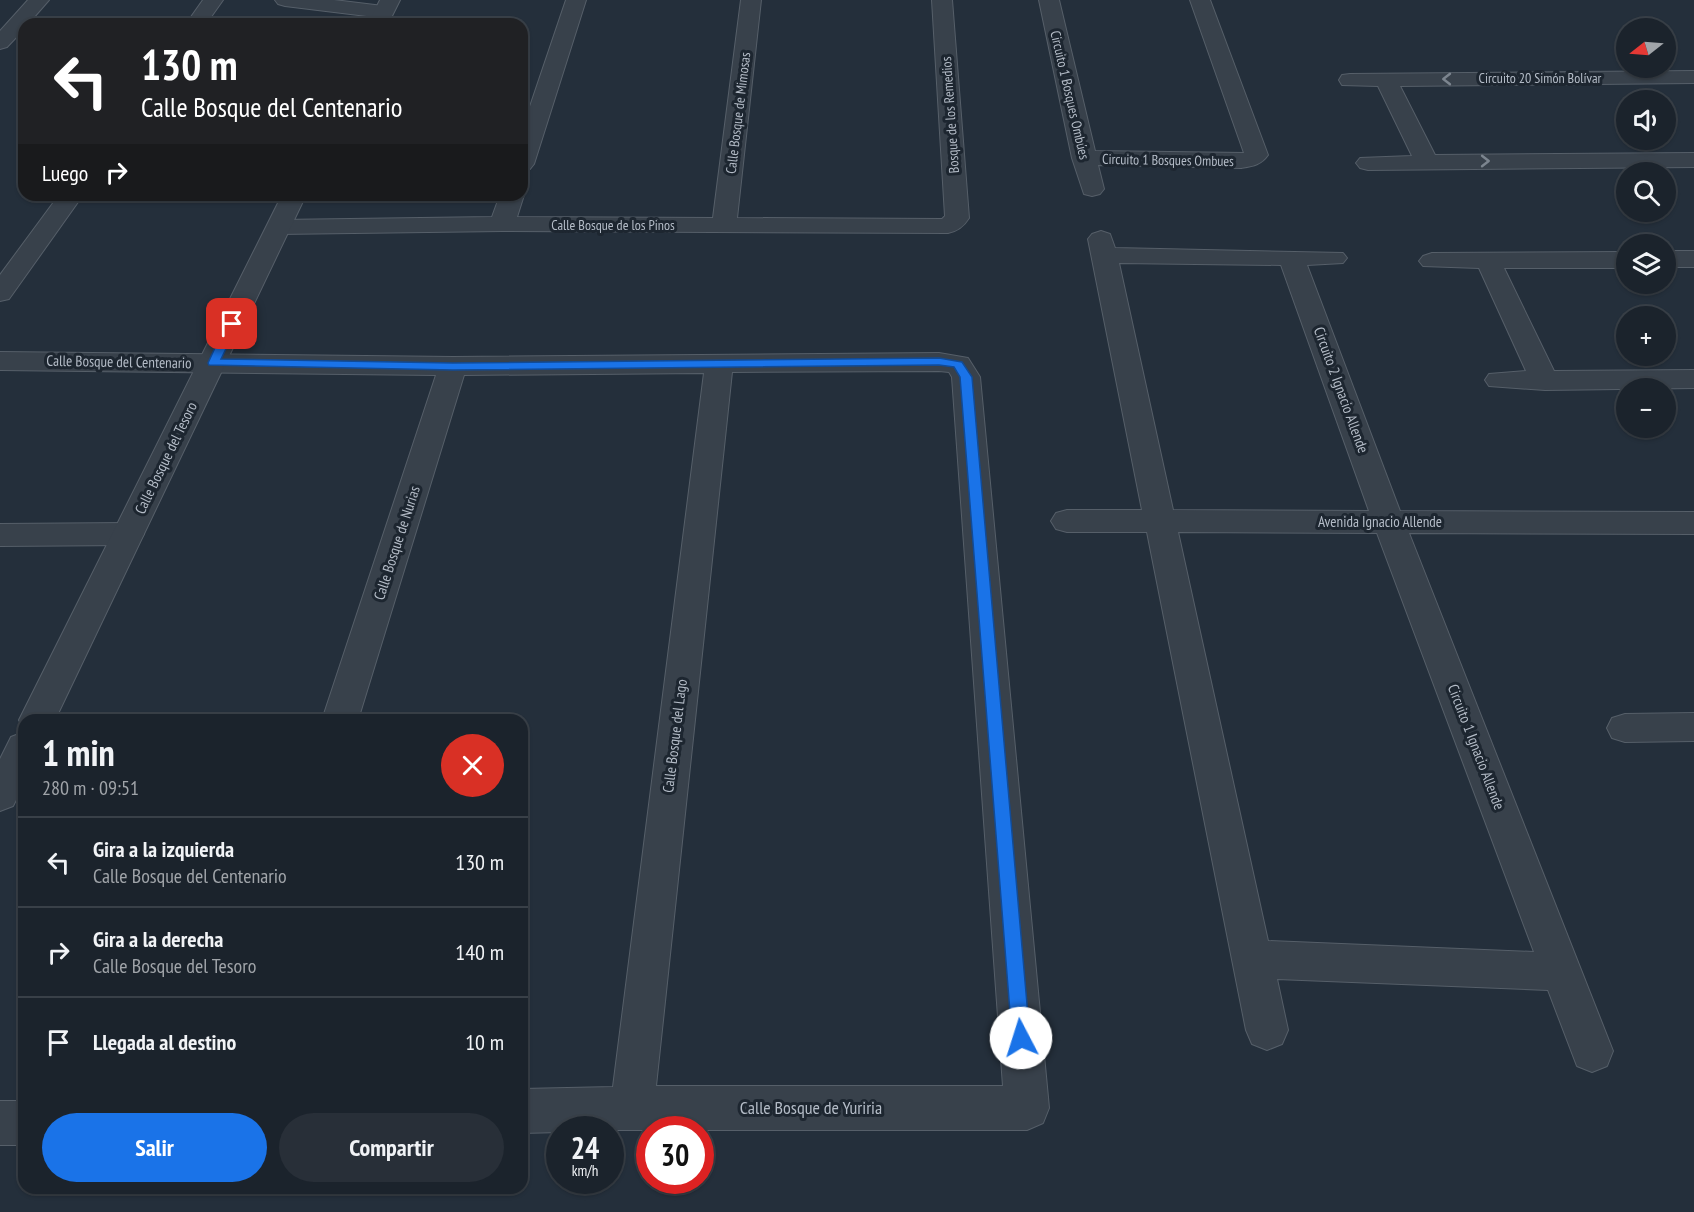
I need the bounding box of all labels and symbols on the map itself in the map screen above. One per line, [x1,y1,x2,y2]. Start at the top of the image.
north arrow [1616,18,1676,78]
street label: Circuito 1 Bosques Ombúes [1046,29,1094,162]
street label: Calle Bosque de Mimosas [722,51,754,175]
street label: Bosque de los Remedios [937,56,963,174]
street label: Circuito 20 Simón Bolívar [1479,69,1602,87]
one-way arrow [1442,73,1451,85]
street label: Circuito 1 Bosques Ombues [1102,150,1234,170]
one-way arrow [1481,155,1490,167]
street label: Calle Bosque de los Pinos [551,216,675,234]
pin [206,298,257,349]
street label: Circuito 2 Ignacio Allende [1310,324,1373,456]
street label: Calle Bosque del Centenario [46,351,192,372]
street label: Calle Bosque del Tesoro [130,399,201,517]
street label: Calle Bosque de Nurias [369,483,424,602]
street label: Avenida Ignacio Allende [1318,512,1442,531]
street label: Calle Bosque del Lago [658,678,691,794]
street label: Circuito 1 Ignacio Allende [1444,681,1509,812]
position arrow [989,1006,1053,1070]
street label: Calle Bosque de Yuriria [740,1096,882,1119]
speed limit sign: 30 [636,1116,714,1194]

